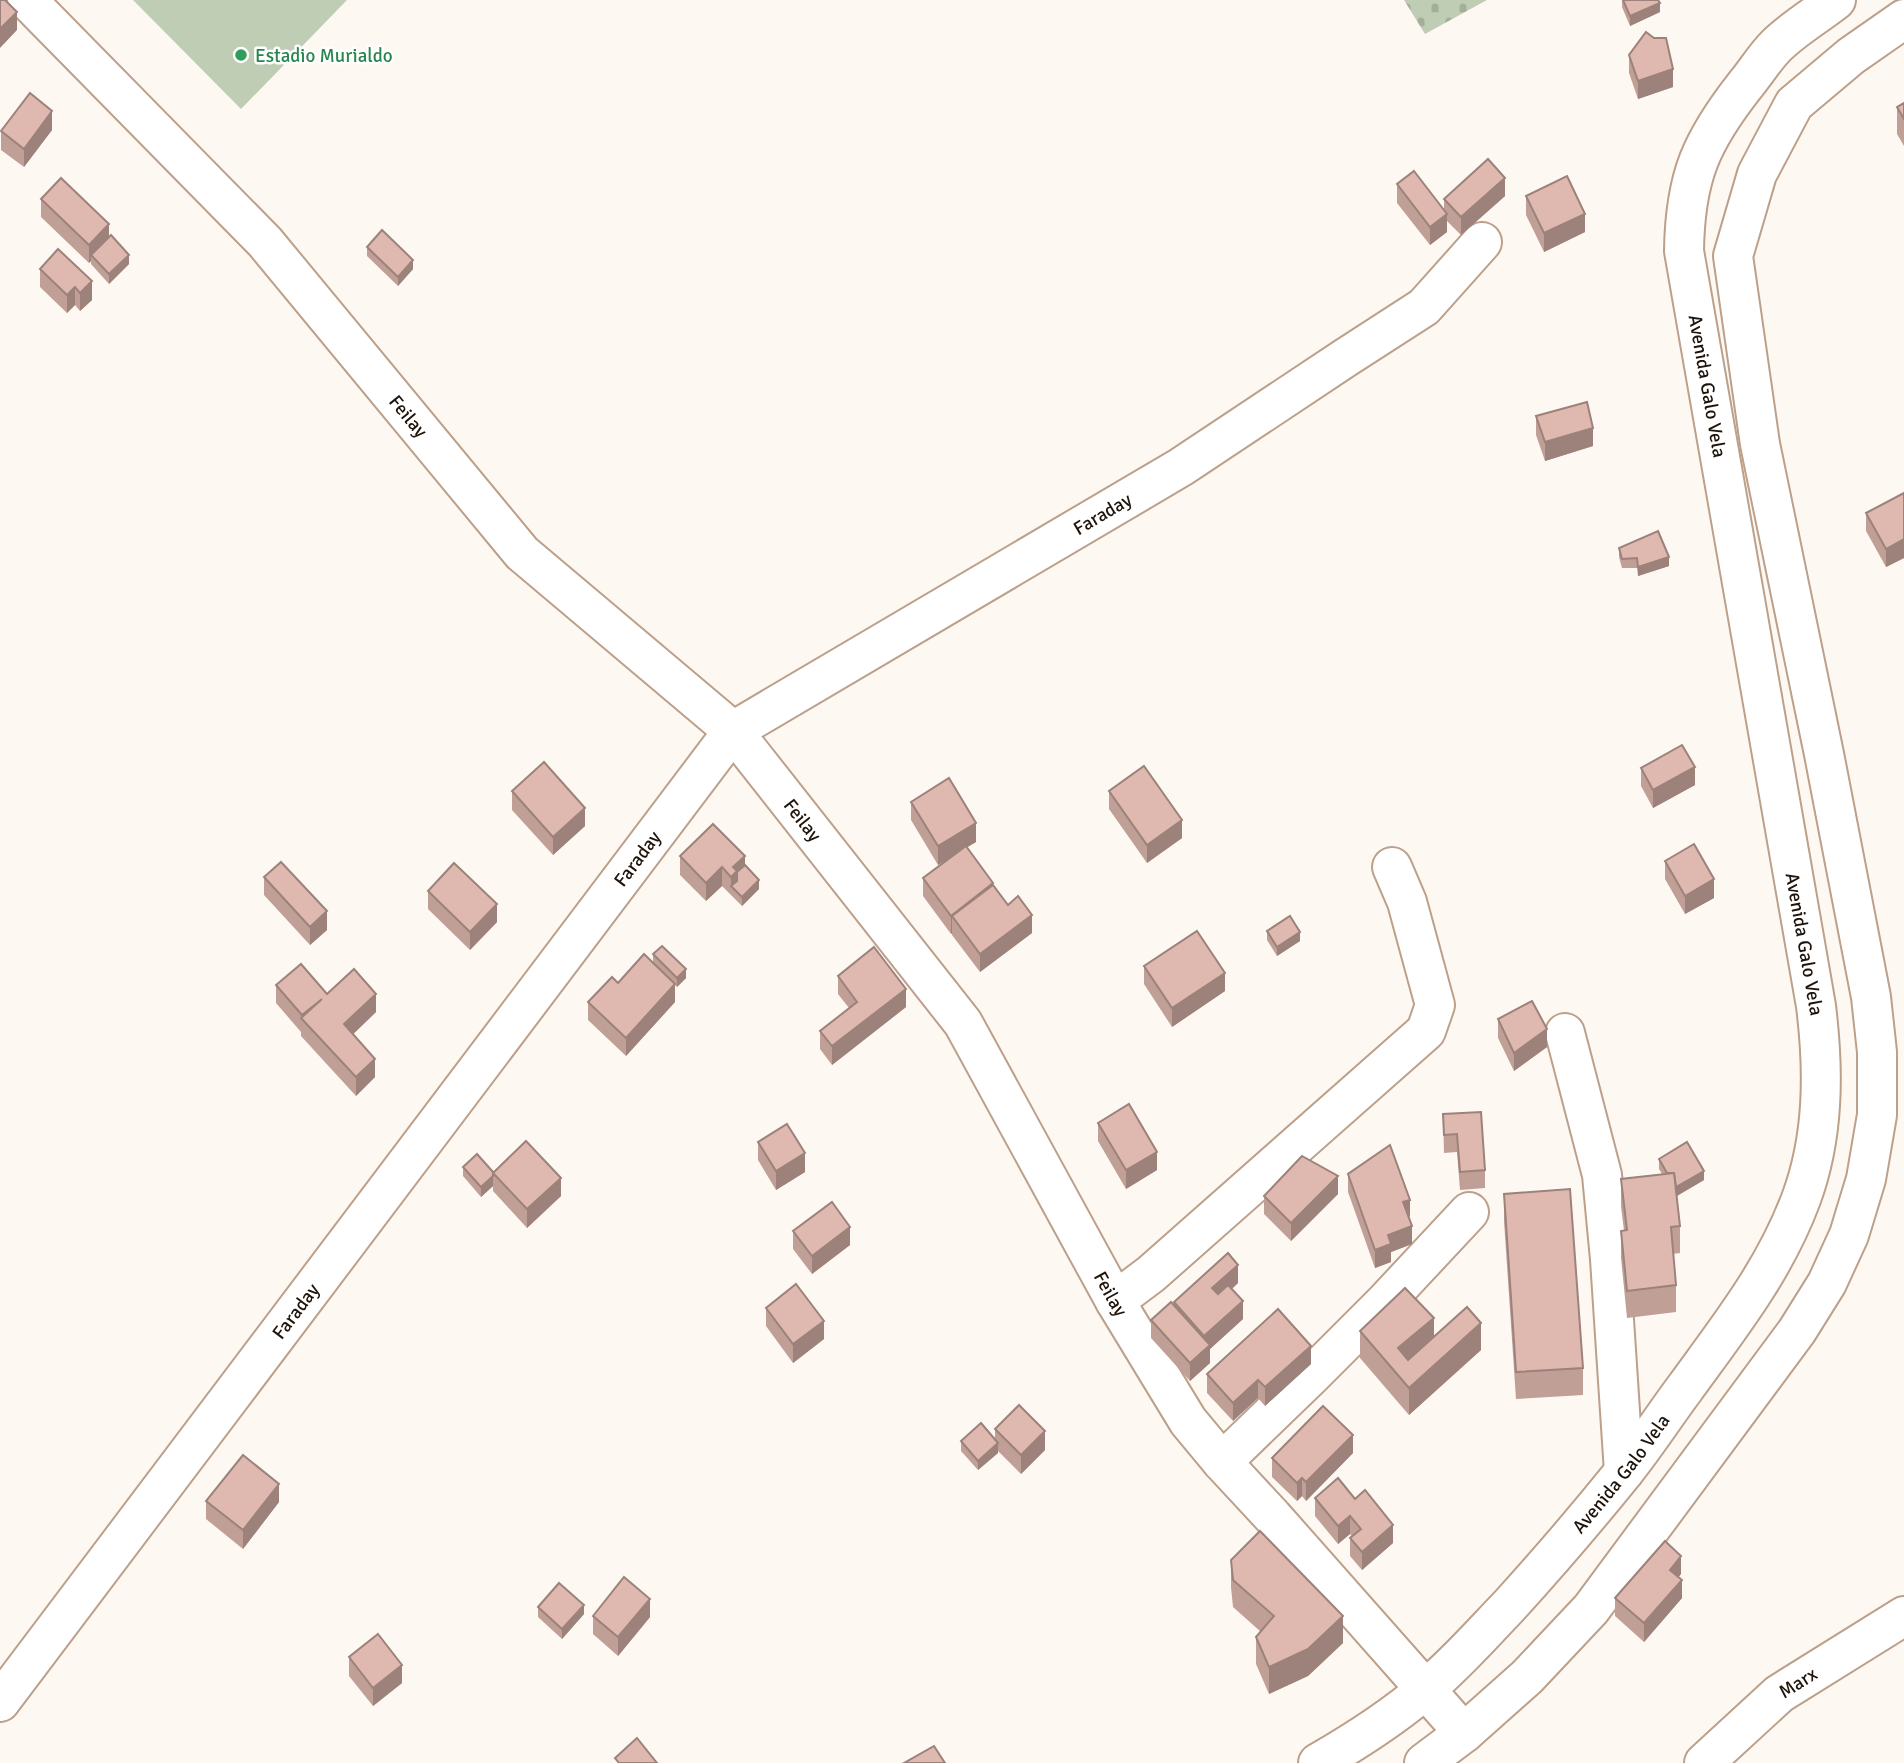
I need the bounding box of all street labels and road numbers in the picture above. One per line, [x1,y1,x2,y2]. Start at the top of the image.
street label: Avenida Galo Vela [1683,313,1731,459]
street label: Feilay [383,390,433,443]
street label: Faraday [1069,488,1136,541]
street label: Feilay [778,794,827,847]
street label: Faraday [609,826,666,892]
street label: Avenida Galo Vela [1780,871,1828,1017]
street label: Feilay [1088,1267,1133,1321]
street label: Faraday [267,1279,325,1344]
street label: Avenida Galo Vela [1567,1410,1675,1539]
street label: Marx [1775,1662,1822,1704]

